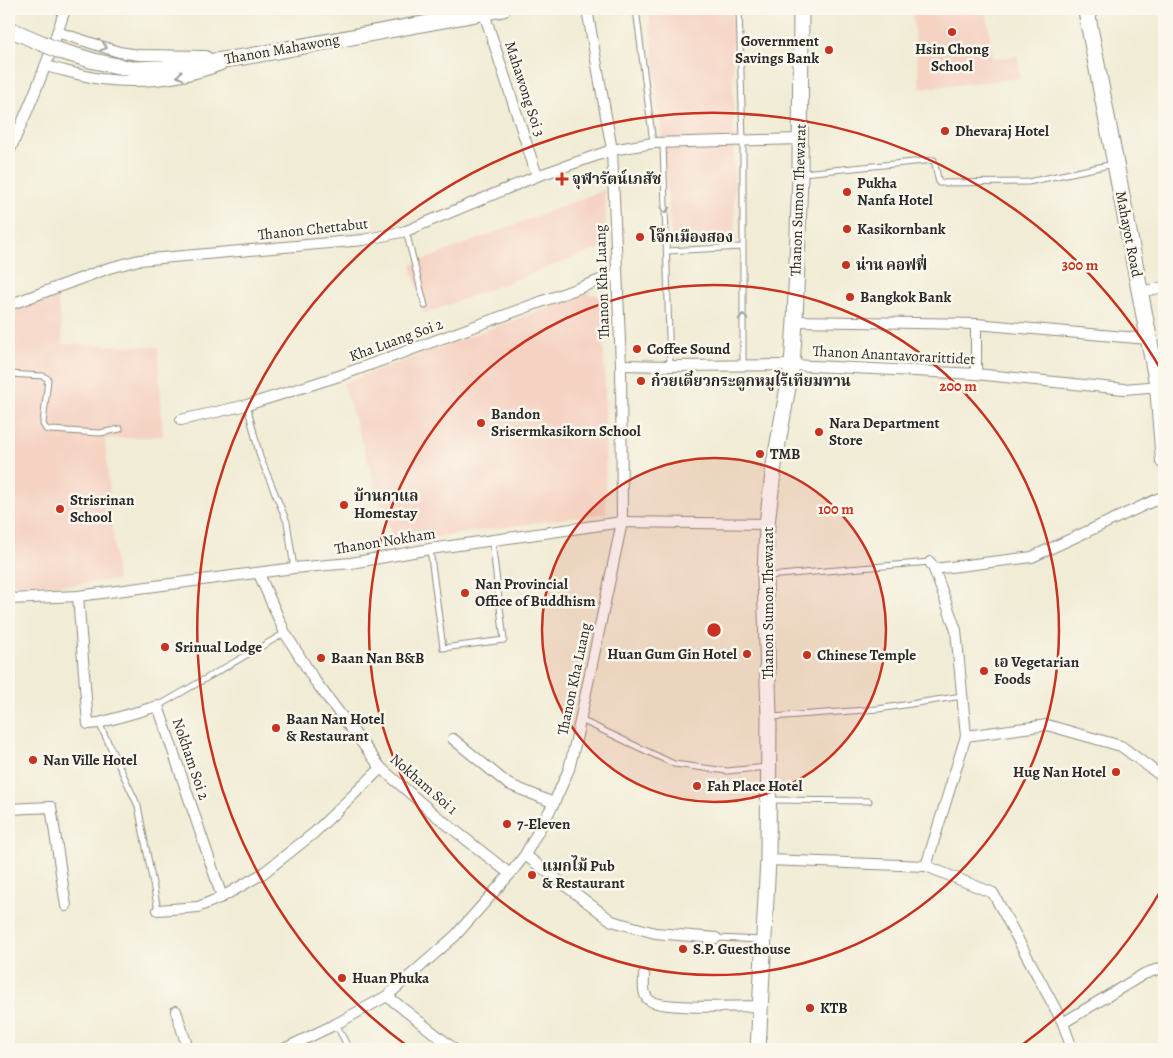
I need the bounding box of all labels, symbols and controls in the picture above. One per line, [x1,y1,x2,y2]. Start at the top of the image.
marker: Hsin Chong School [946,26,958,38]
street label: Thanon Mahawong [223,29,342,69]
place label: Government Savings Bank [735,31,819,68]
street label: Mahawong Soi 3 [500,39,550,139]
place label: Hsin Chong School [915,39,989,76]
one-way arrow [99,42,108,52]
marker: Government Savings Bank [823,44,835,56]
one-way arrow [176,70,185,81]
place label: Dhevaraj Hotel [955,121,1049,141]
street label: Thanon Sumon Thewarat [785,123,811,276]
marker: Dhevaraj Hotel [939,125,951,137]
place label: จุฬารัตน์เภสัช [572,169,661,190]
marker: จุฬารัตน์เภสัช [556,173,568,185]
place label: Pukha Nanfa Hotel [857,173,933,210]
marker: Pukha Nanfa Hotel [841,186,853,198]
street label: Mahayot Road [1111,189,1147,280]
one-way arrow [660,206,671,214]
street label: Thanon Chettabut [257,213,369,245]
place label: Kasikornbank [857,219,946,239]
marker: Kasikornbank [841,223,853,235]
street label: Thanon Kha Luang [590,224,614,340]
place label: โจ๊กเมืองสอง [649,226,733,247]
marker: โจ๊กเมืองสอง [634,231,646,243]
place label: น่าน คอฟฟี่ [856,254,927,275]
text: 300 m [1062,255,1099,275]
marker: น่าน คอฟฟี่ [840,259,852,271]
place label: Bangkok Bank [860,287,951,307]
marker: Bangkok Bank [844,291,856,303]
one-way arrow [738,313,748,320]
street label: Kha Luang Soi 2 [346,314,446,366]
place label: Coffee Sound [647,339,731,359]
street label: Thanon Anantavorarittidet [812,341,976,369]
marker: Coffee Sound [631,343,643,355]
place label: ก๋วยเตี๋ยวกระดูกหมูไร้เทียมทาน [651,370,851,391]
marker: ก๋วยเตี๋ยวกระดูกหมูไร้เทียมทาน [635,375,647,387]
text: 200 m [939,376,977,396]
place label: Bandon Srisermkasikorn School [491,404,641,441]
place label: Nara Department Store [829,413,939,450]
marker: Bandon Srisermkasikorn School [475,417,487,429]
marker: Nara Department Store [813,426,825,438]
place label: TMB [770,444,801,464]
marker: TMB [754,448,766,460]
place label: บ้านกาแล Homestay [354,486,419,523]
place label: Strisrinan School [70,490,135,527]
marker: บ้านกาแล Homestay [338,499,350,511]
text: 100 m [818,499,854,519]
marker: Strisrinan School [54,503,66,515]
street label: Thanon Nokham [333,523,437,559]
street label: Thanon Sumon Thewarat [758,527,778,679]
place label: Nan Provincial Office of Buddhism [475,574,596,611]
marker: Nan Provincial Office of Buddhism [459,587,471,599]
street label: Thanon Kha Luang [552,620,596,737]
centre of rings [705,621,723,639]
place label: Srinual Lodge [175,637,262,657]
marker: Srinual Lodge [159,641,171,653]
place label: Huan Gum Gin Hotel [607,644,737,664]
place label: Chinese Temple [817,645,916,665]
place label: Baan Nan B&B [331,648,425,668]
marker: Huan Gum Gin Hotel [741,648,753,660]
marker: Chinese Temple [801,649,813,661]
marker: Baan Nan B&B [315,652,327,664]
place label: เอ Vegetarian Foods [994,652,1080,689]
marker: เอ Vegetarian Foods [978,665,990,677]
place label: Baan Nan Hotel & Restaurant [286,709,384,746]
street label: Nokham Soi 2 [168,715,214,803]
marker: Baan Nan Hotel & Restaurant [270,722,282,734]
street label: Nokham Soi 1 [386,749,462,819]
place label: Nan Ville Hotel [43,750,137,770]
marker: Nan Ville Hotel [27,754,39,766]
place label: Hug Nan Hotel [1013,762,1106,782]
marker: Hug Nan Hotel [1110,766,1122,778]
place label: Fah Place Hotel [707,776,802,796]
marker: Fah Place Hotel [691,780,703,792]
place label: 7-Eleven [517,814,571,834]
marker: 7-Eleven [501,818,513,830]
place label: แมกไม้ Pub & Restaurant [542,855,625,893]
marker: แมกไม้ Pub & Restaurant [526,869,538,881]
place label: S.P. Guesthouse [693,939,791,959]
marker: S.P. Guesthouse [677,943,689,955]
place label: Huan Phuka [352,968,430,988]
marker: Huan Phuka [336,972,348,984]
place label: KTB [820,998,848,1018]
marker: KTB [804,1002,816,1014]

